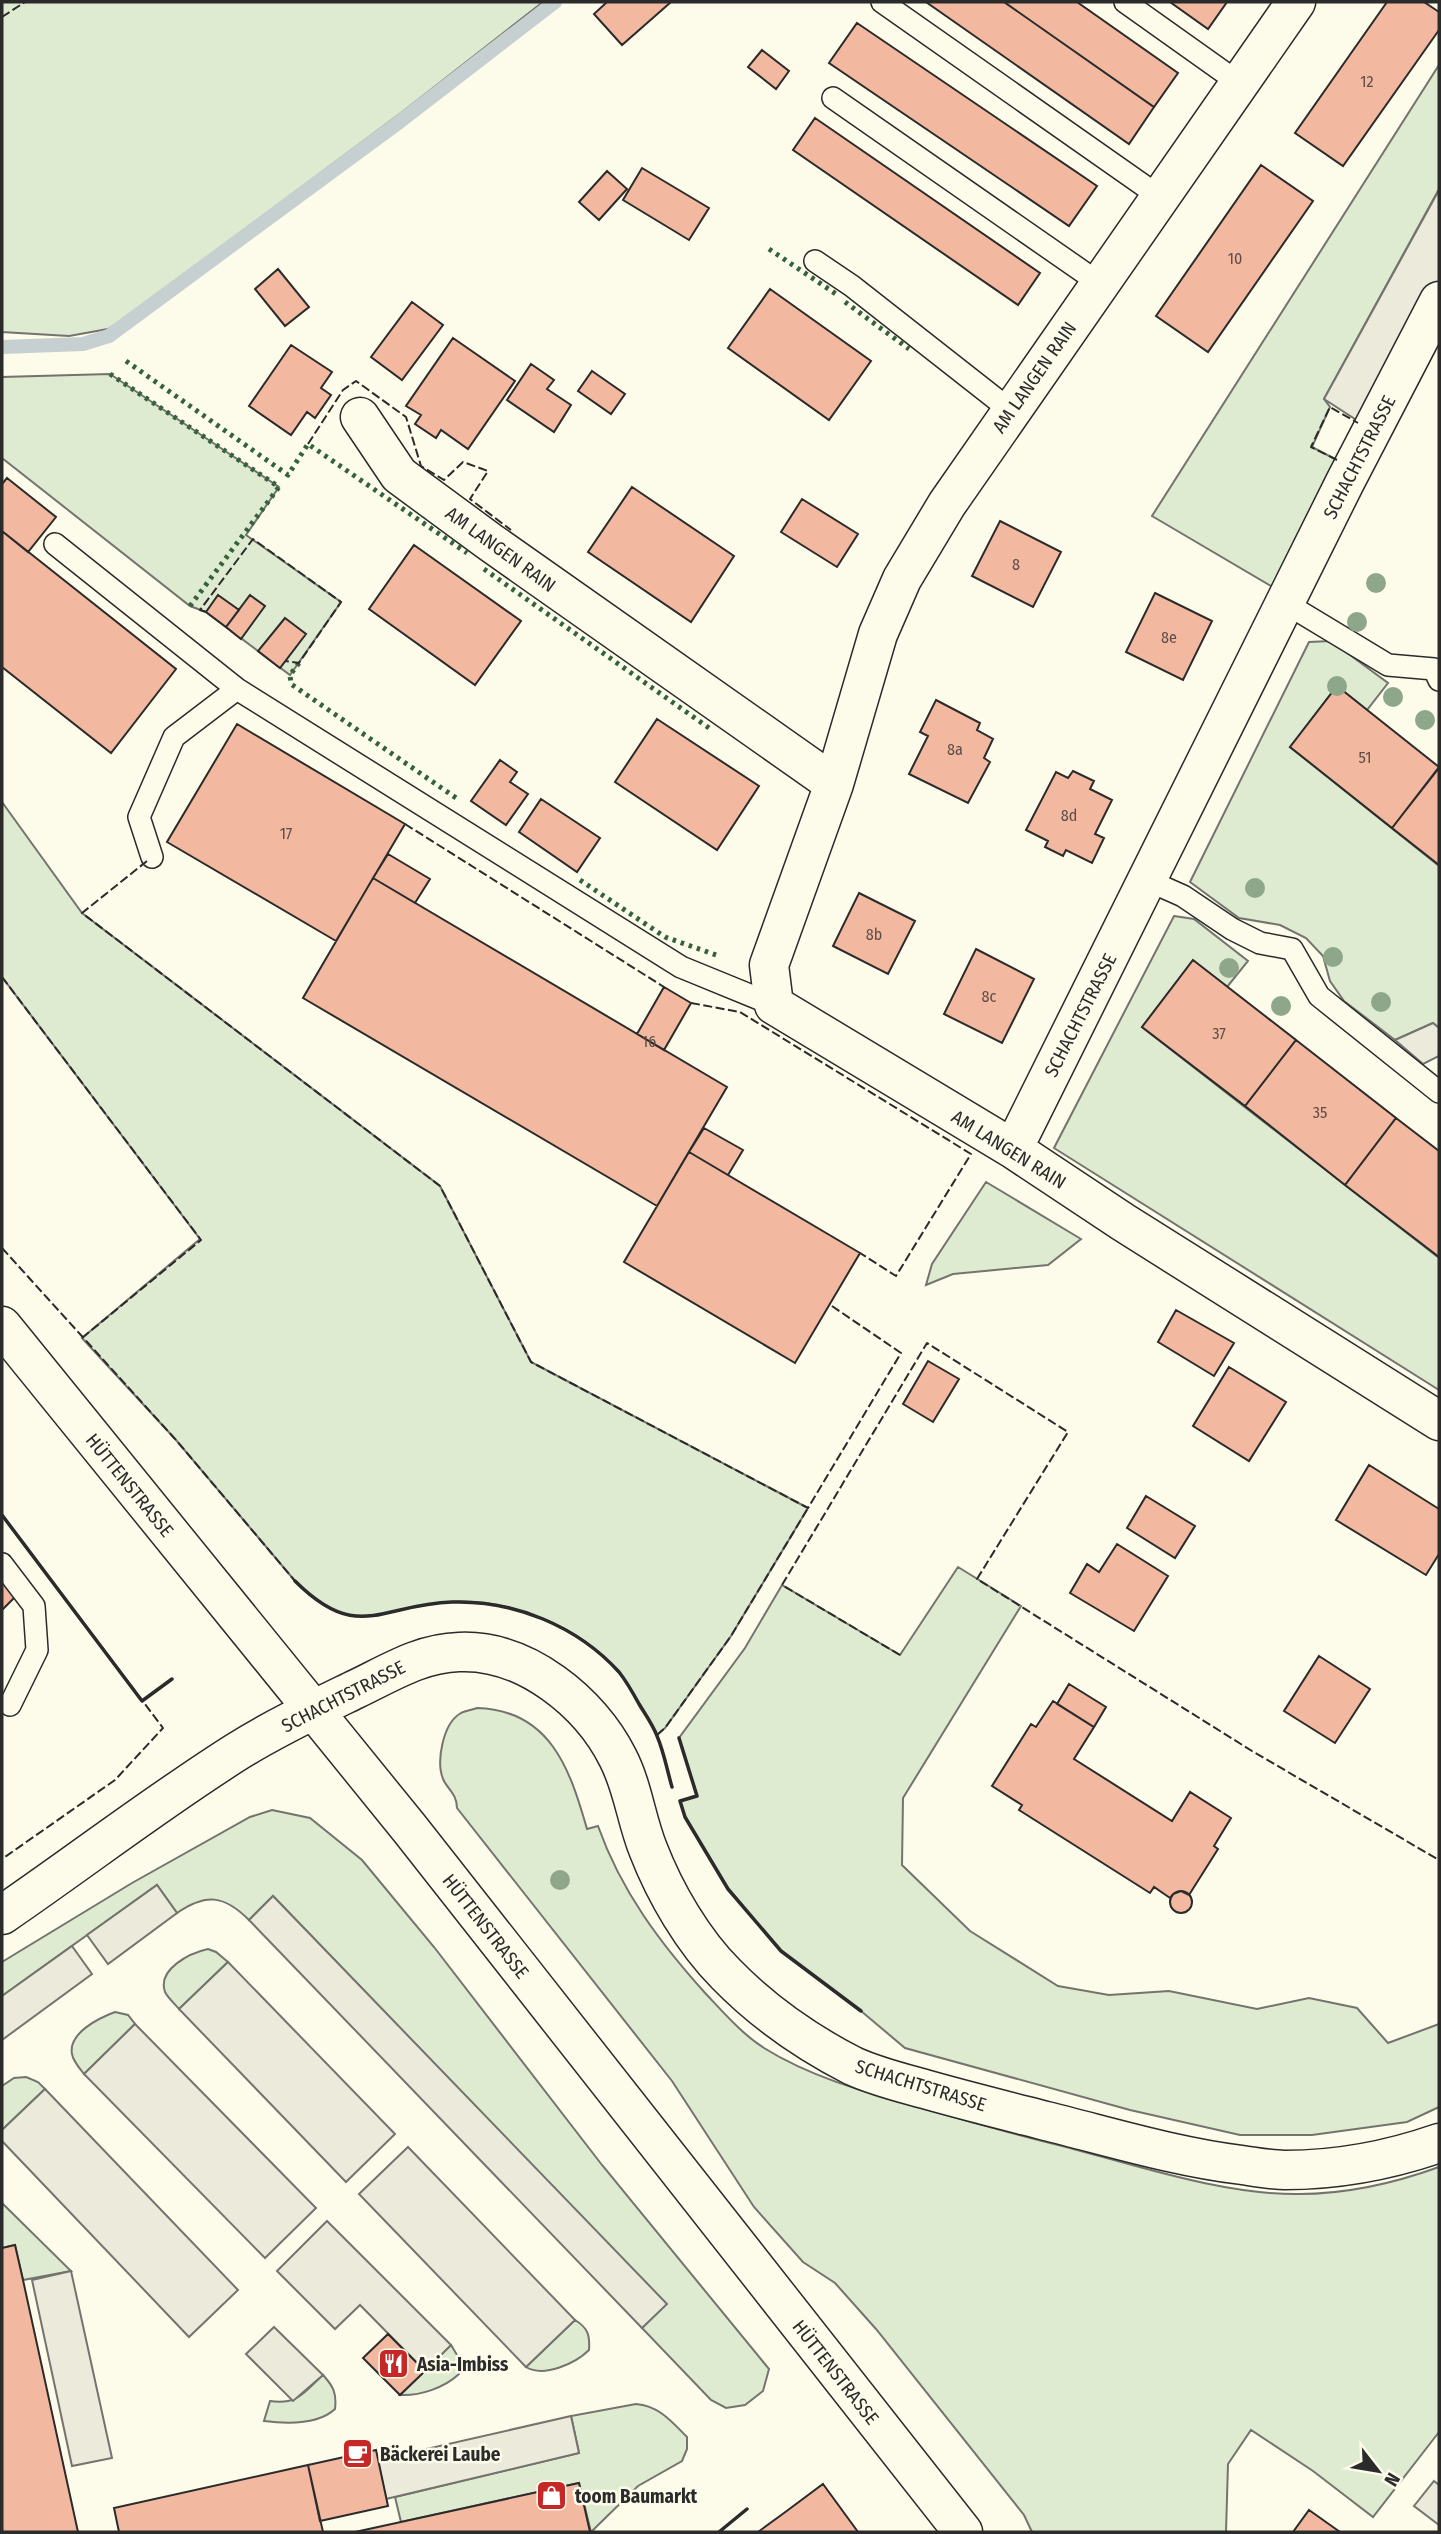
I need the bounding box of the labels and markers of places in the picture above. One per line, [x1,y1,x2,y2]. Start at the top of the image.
restaurant icon: Asia-Imbiss [377,2347,411,2381]
place label: Asia-Imbiss [416,2353,509,2376]
cafe icon: Bäckerei Laube [340,2437,374,2471]
place label: Bäckerei Laube [380,2443,501,2466]
shop icon: toom Baumarkt [535,2479,569,2513]
place label: toom Baumarkt [575,2485,698,2508]

